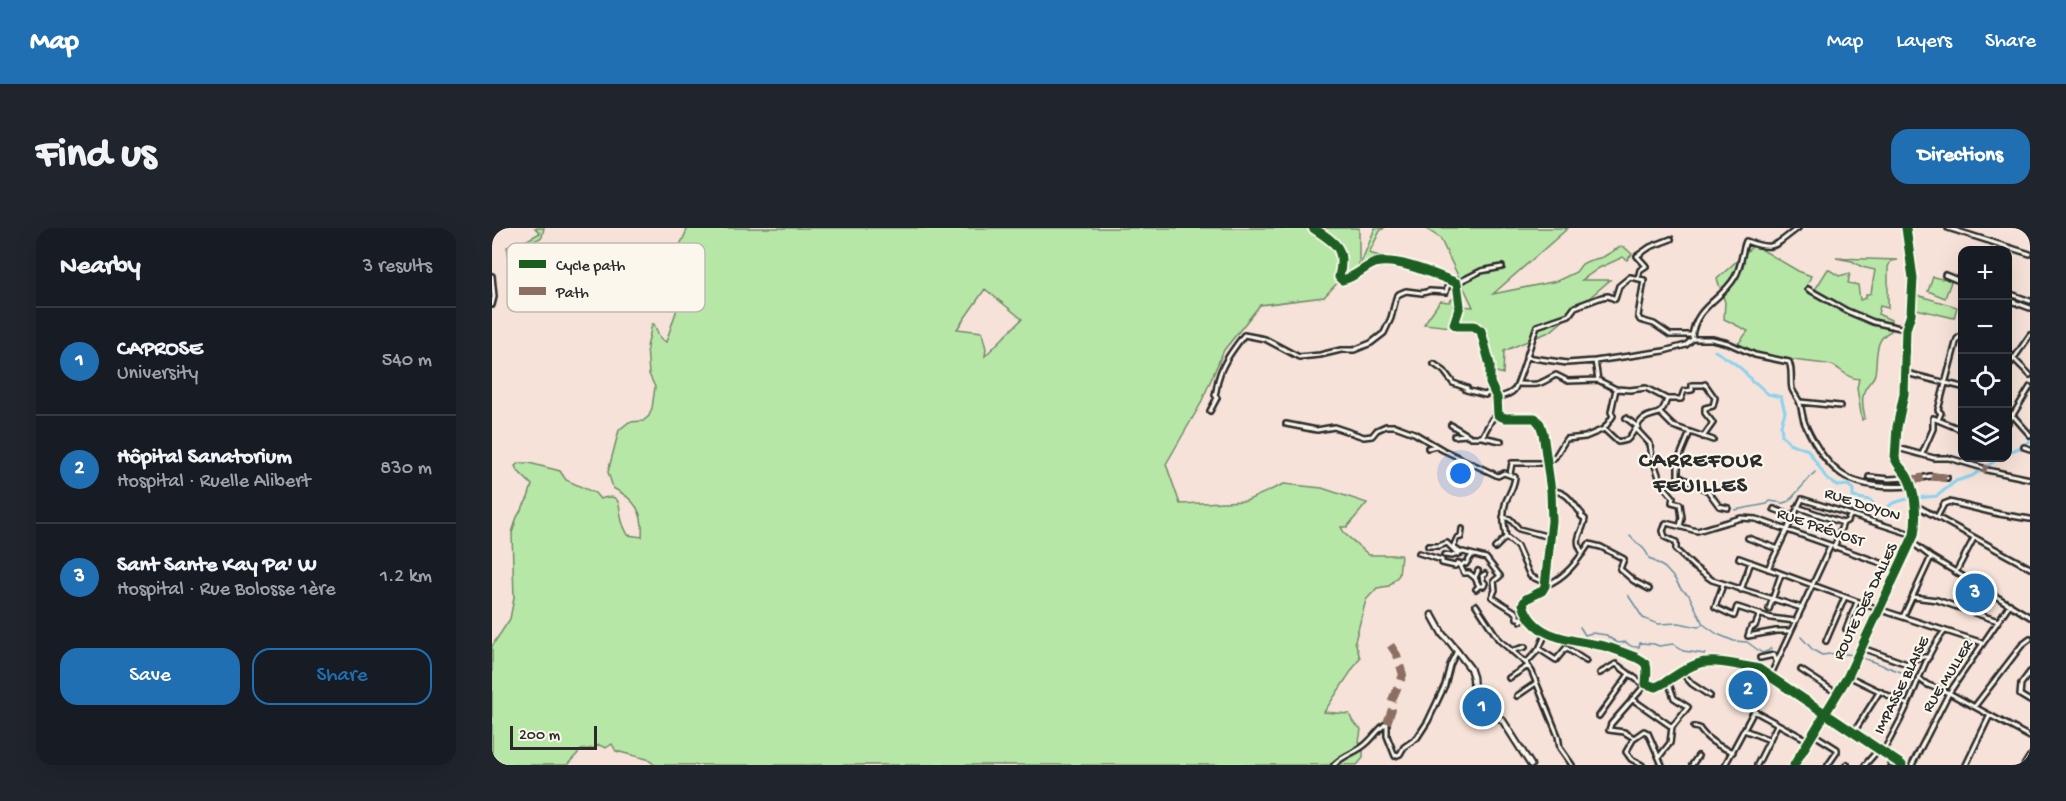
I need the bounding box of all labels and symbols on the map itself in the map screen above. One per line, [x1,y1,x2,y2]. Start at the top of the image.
legend [507,243,705,312]
text: Cycle path [556,258,626,277]
text: Path [555,285,589,304]
district label: CARREFOUR FEUILLES [1638,449,1763,500]
your location [1446,459,1475,488]
street label: RUE DOYON [1822,485,1902,527]
street label: RUE PRÉVOST [1774,505,1867,553]
street label: ROUTE DES DALLES [1830,540,1904,664]
pin: 3 [1956,570,1994,616]
street label: IMPASSE BLAISE [1871,633,1935,738]
street label: RUE MULLER [1919,637,1979,717]
pin: 2 [1728,668,1768,712]
pin: 1 [1462,684,1502,730]
scale bar [510,723,597,750]

